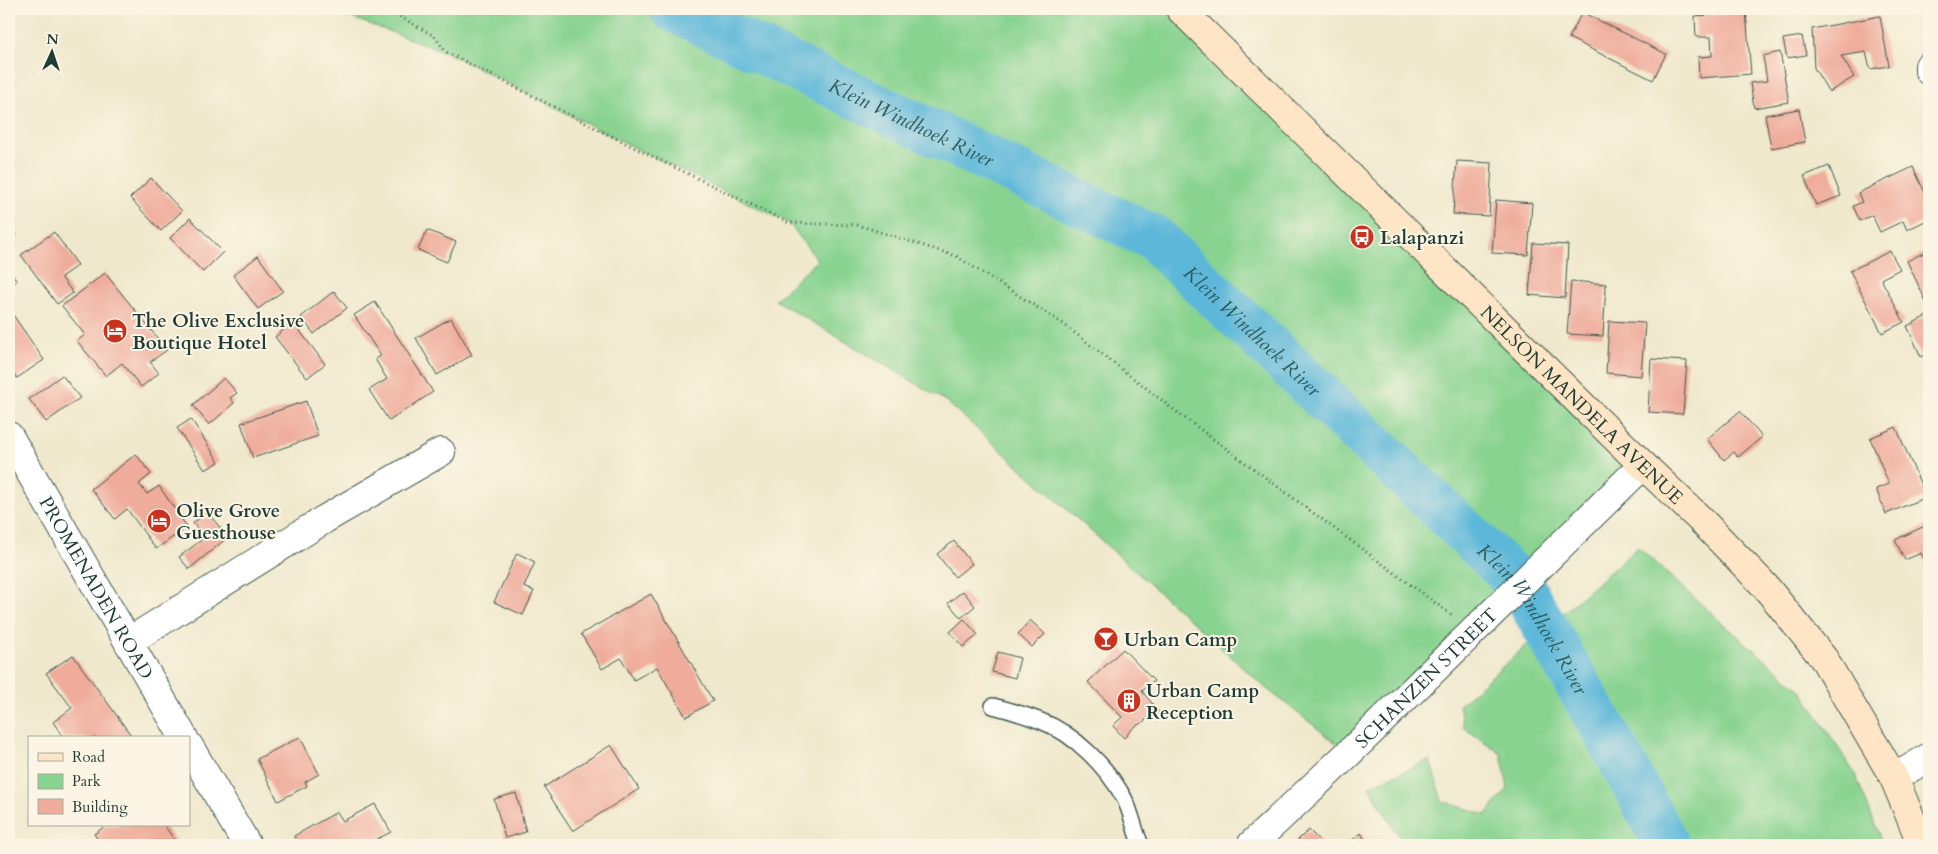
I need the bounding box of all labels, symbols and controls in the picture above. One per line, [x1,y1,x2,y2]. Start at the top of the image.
north arrow [28,28,78,78]
text: N [46,30,59,49]
water label: Klein Windhoek River [824,72,999,174]
bus stop icon: Lalapanzi [1349,224,1375,250]
place label: Lalapanzi [1380,225,1464,251]
water label: Klein Windhoek River [1177,260,1327,404]
street label: NELSON MANDELA AVENUE [1474,300,1689,510]
place label: The Olive Exclusive Boutique Hotel [132,308,304,356]
hotel icon: The Olive Exclusive Boutique Hotel [102,318,128,344]
street label: PROMENADEN ROAD [33,492,159,684]
place label: Olive Grove Guesthouse [176,498,280,546]
hotel icon: Olive Grove Guesthouse [146,508,172,534]
water label: Klein Windhoek River [1471,537,1595,701]
street label: SCHANZEN STREET [1349,602,1504,754]
bar icon: Urban Camp [1093,626,1119,652]
place label: Urban Camp [1124,627,1237,653]
place label: Urban Camp Reception [1146,678,1259,726]
building icon: Urban Camp Reception [1116,688,1142,714]
legend [28,736,190,826]
text: Road [72,747,105,767]
text: Park [72,771,101,791]
text: Building [72,797,128,817]

